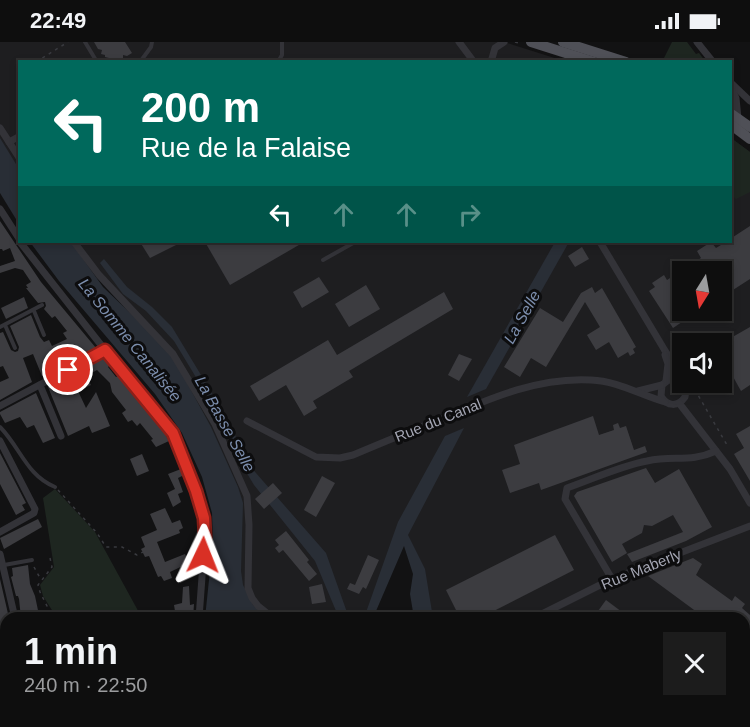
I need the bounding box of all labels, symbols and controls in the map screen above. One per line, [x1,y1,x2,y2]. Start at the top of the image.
text: 22:49 [30,8,86,33]
icon: left [42,84,120,162]
text: 200 m [141,84,260,131]
text: Rue de la Falaise [141,133,351,163]
icon: left [264,198,297,231]
icon: ahead [327,198,360,231]
icon: ahead [390,198,423,231]
icon: right [453,198,486,231]
north arrow [672,261,732,321]
map controls [672,261,732,393]
water label: La Somme Canalisée [75,275,185,405]
water label: La Selle [501,288,543,346]
button: sound [672,333,732,393]
pin [42,344,93,395]
icon: arrive [51,353,84,386]
water label: La Basse Selle [192,373,258,475]
street label: Rue du Canal [392,395,484,445]
position arrow [171,523,235,587]
street label: Rue Maberly [598,545,684,593]
text: 1 min [24,631,118,672]
button: close [663,632,726,695]
text: 240 m · 22:50 [24,674,147,696]

